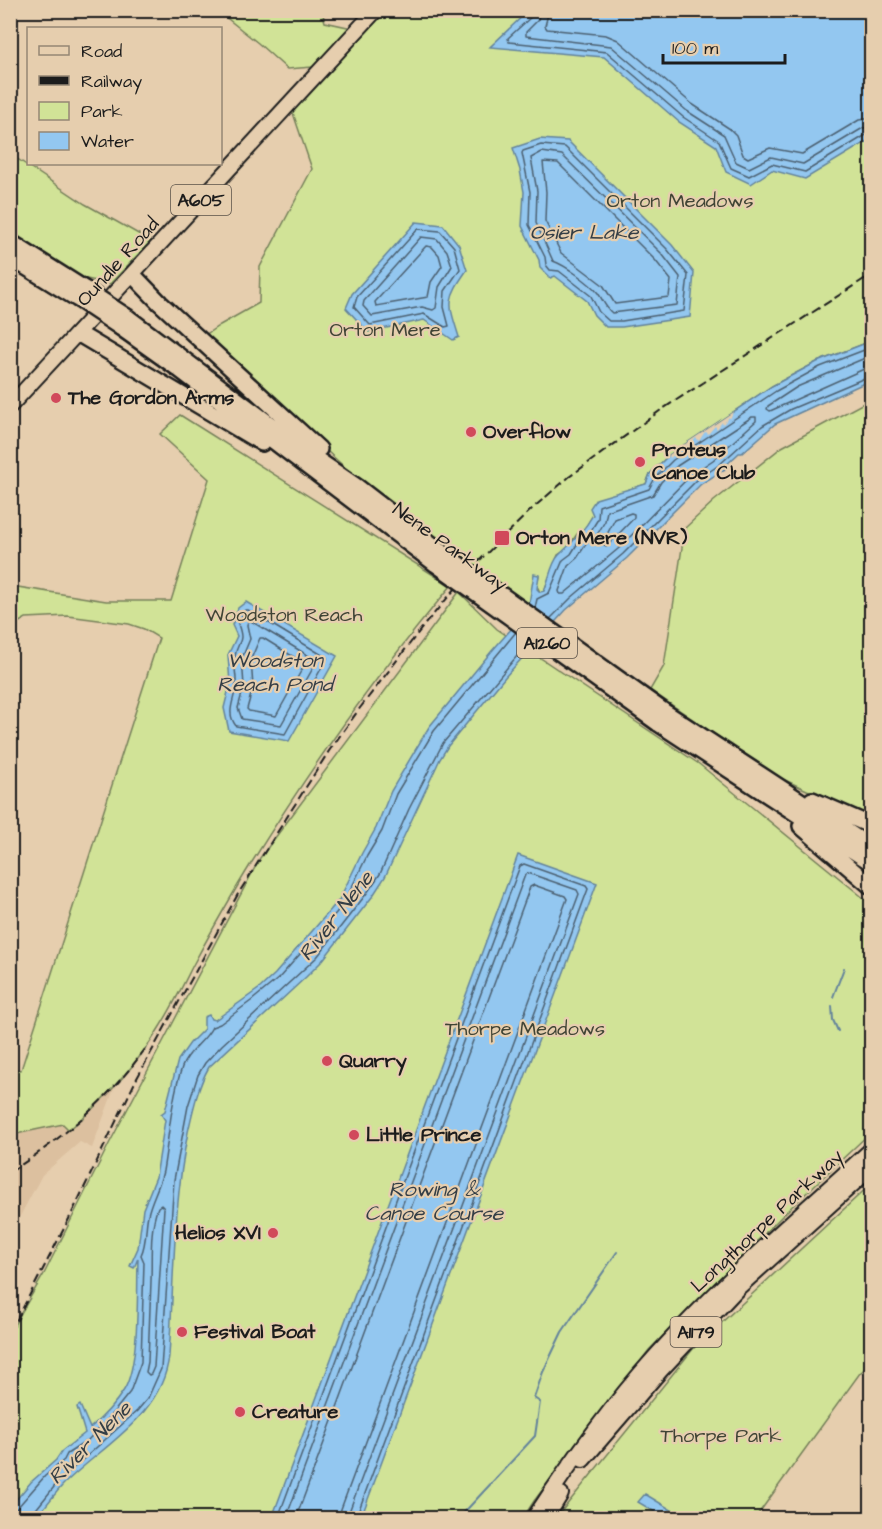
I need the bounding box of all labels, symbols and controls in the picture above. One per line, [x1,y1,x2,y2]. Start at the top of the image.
legend [27,27,222,165]
scale bar [663,27,784,65]
text: 100 m [672,36,718,61]
text: Road [81,39,122,64]
text: Railway [81,69,142,95]
text: Park [81,99,123,124]
text: Water [81,129,134,154]
road number: A605 [171,185,231,215]
park label: Orton Meadows [606,187,754,215]
street label: Oundle Road [70,211,166,313]
water label: Osier Lake [530,218,640,247]
park label: Orton Mere [330,316,441,344]
place label: The Gordon Arms [67,384,234,412]
marker: The Gordon Arms [49,391,63,405]
place label: Overflow [483,418,571,446]
marker: Overflow [464,425,478,439]
place label: Proteus Canoe Club [652,436,756,487]
marker: Proteus Canoe Club [633,455,647,469]
street label: Nene Parkway [386,496,513,599]
place label: Orton Mere (NVR) [516,524,687,552]
marker: Orton Mere (NVR) [493,529,511,547]
park label: Woodston Reach [206,601,362,629]
road number: A1260 [517,628,577,658]
water label: Woodston Reach Pond [217,646,337,699]
water label: River Nene [292,864,381,967]
park label: Thorpe Meadows [445,1015,605,1043]
place label: Quarry [339,1047,407,1076]
marker: Quarry [320,1054,334,1068]
place label: Little Prince [366,1121,481,1149]
marker: Little Prince [347,1128,361,1142]
street label: Longthorpe Parkway [685,1143,850,1300]
water label: Rowing & Canoe Course [365,1175,505,1228]
place label: Helios XVI [175,1219,261,1247]
marker: Helios XVI [266,1226,280,1240]
road number: A1179 [670,1317,722,1347]
place label: Festival Boat [194,1318,316,1346]
marker: Festival Boat [175,1325,189,1339]
water label: River Nene [42,1394,139,1491]
place label: Creature [252,1398,338,1426]
marker: Creature [233,1405,247,1419]
park label: Thorpe Park [661,1422,781,1450]

